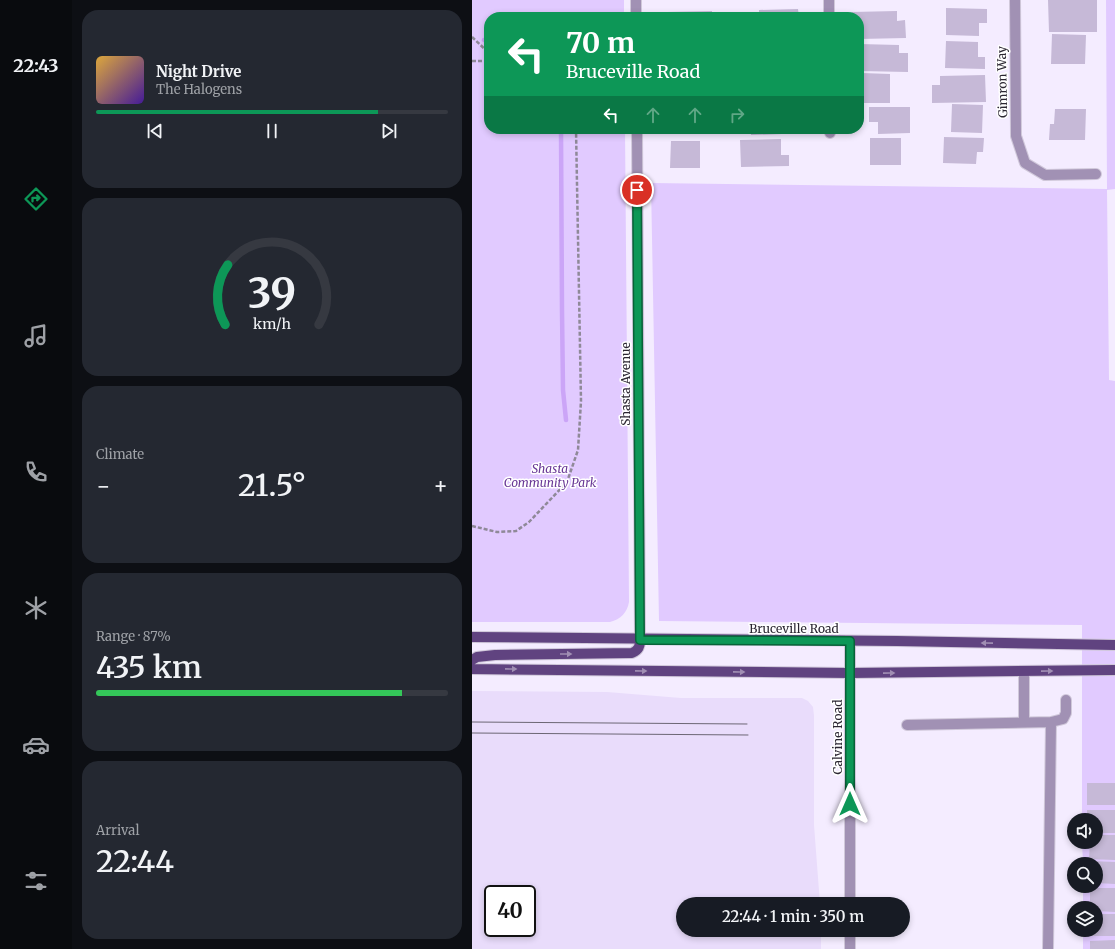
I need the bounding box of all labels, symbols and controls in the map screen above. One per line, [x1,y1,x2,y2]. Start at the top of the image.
text: 70 m [566,25,635,61]
icon: left [500,28,552,80]
street label: Gimron Way [994,46,1010,118]
text: 22:43 [13,54,59,77]
text: Bruceville Road [566,60,700,83]
text: Night Drive [156,62,241,81]
text: The Halogens [156,81,242,98]
icon: left [600,104,622,126]
icon: ahead [642,104,664,126]
icon: ahead [684,104,706,126]
icon: right [726,104,748,126]
icon: previous [144,120,166,142]
icon: pause [261,120,283,142]
icon: next [378,120,400,142]
pin [620,173,654,207]
icon: arrive [626,179,648,201]
icon: directions [22,185,50,213]
text: 39 [248,266,296,318]
text: km/h [253,314,291,332]
icon: music [22,322,50,350]
street label: Shasta Avenue [618,342,633,426]
text: Climate [96,446,144,463]
icon: phone [22,458,50,486]
park label: Shasta Community Park [504,461,597,490]
text: 21.5° [238,466,306,504]
text: − [96,472,111,500]
text: + [433,472,448,500]
icon: climate [22,594,50,622]
street label: Bruceville Road [749,621,839,636]
text: Range · 87% [96,628,171,645]
one-way arrow [981,639,993,646]
text: 435 km [96,648,202,686]
one-way arrow [560,651,573,657]
one-way arrow [505,666,518,672]
one-way arrow [635,667,647,674]
one-way arrow [1041,668,1054,674]
one-way arrow [733,669,746,675]
one-way arrow [883,670,896,676]
street label: Calvine Road [830,700,845,774]
icon: car [22,731,50,759]
position arrow [829,783,871,825]
map controls [1067,813,1103,937]
button: sound [1067,813,1103,849]
text: Arrival [96,822,139,839]
text: 22:44 [96,842,174,880]
button: search [1067,857,1103,893]
icon: filters [22,867,50,895]
speed limit sign: 40 [484,885,536,937]
button: layers [1067,901,1103,937]
text: 22:44 · 1 min · 350 m [722,907,864,926]

